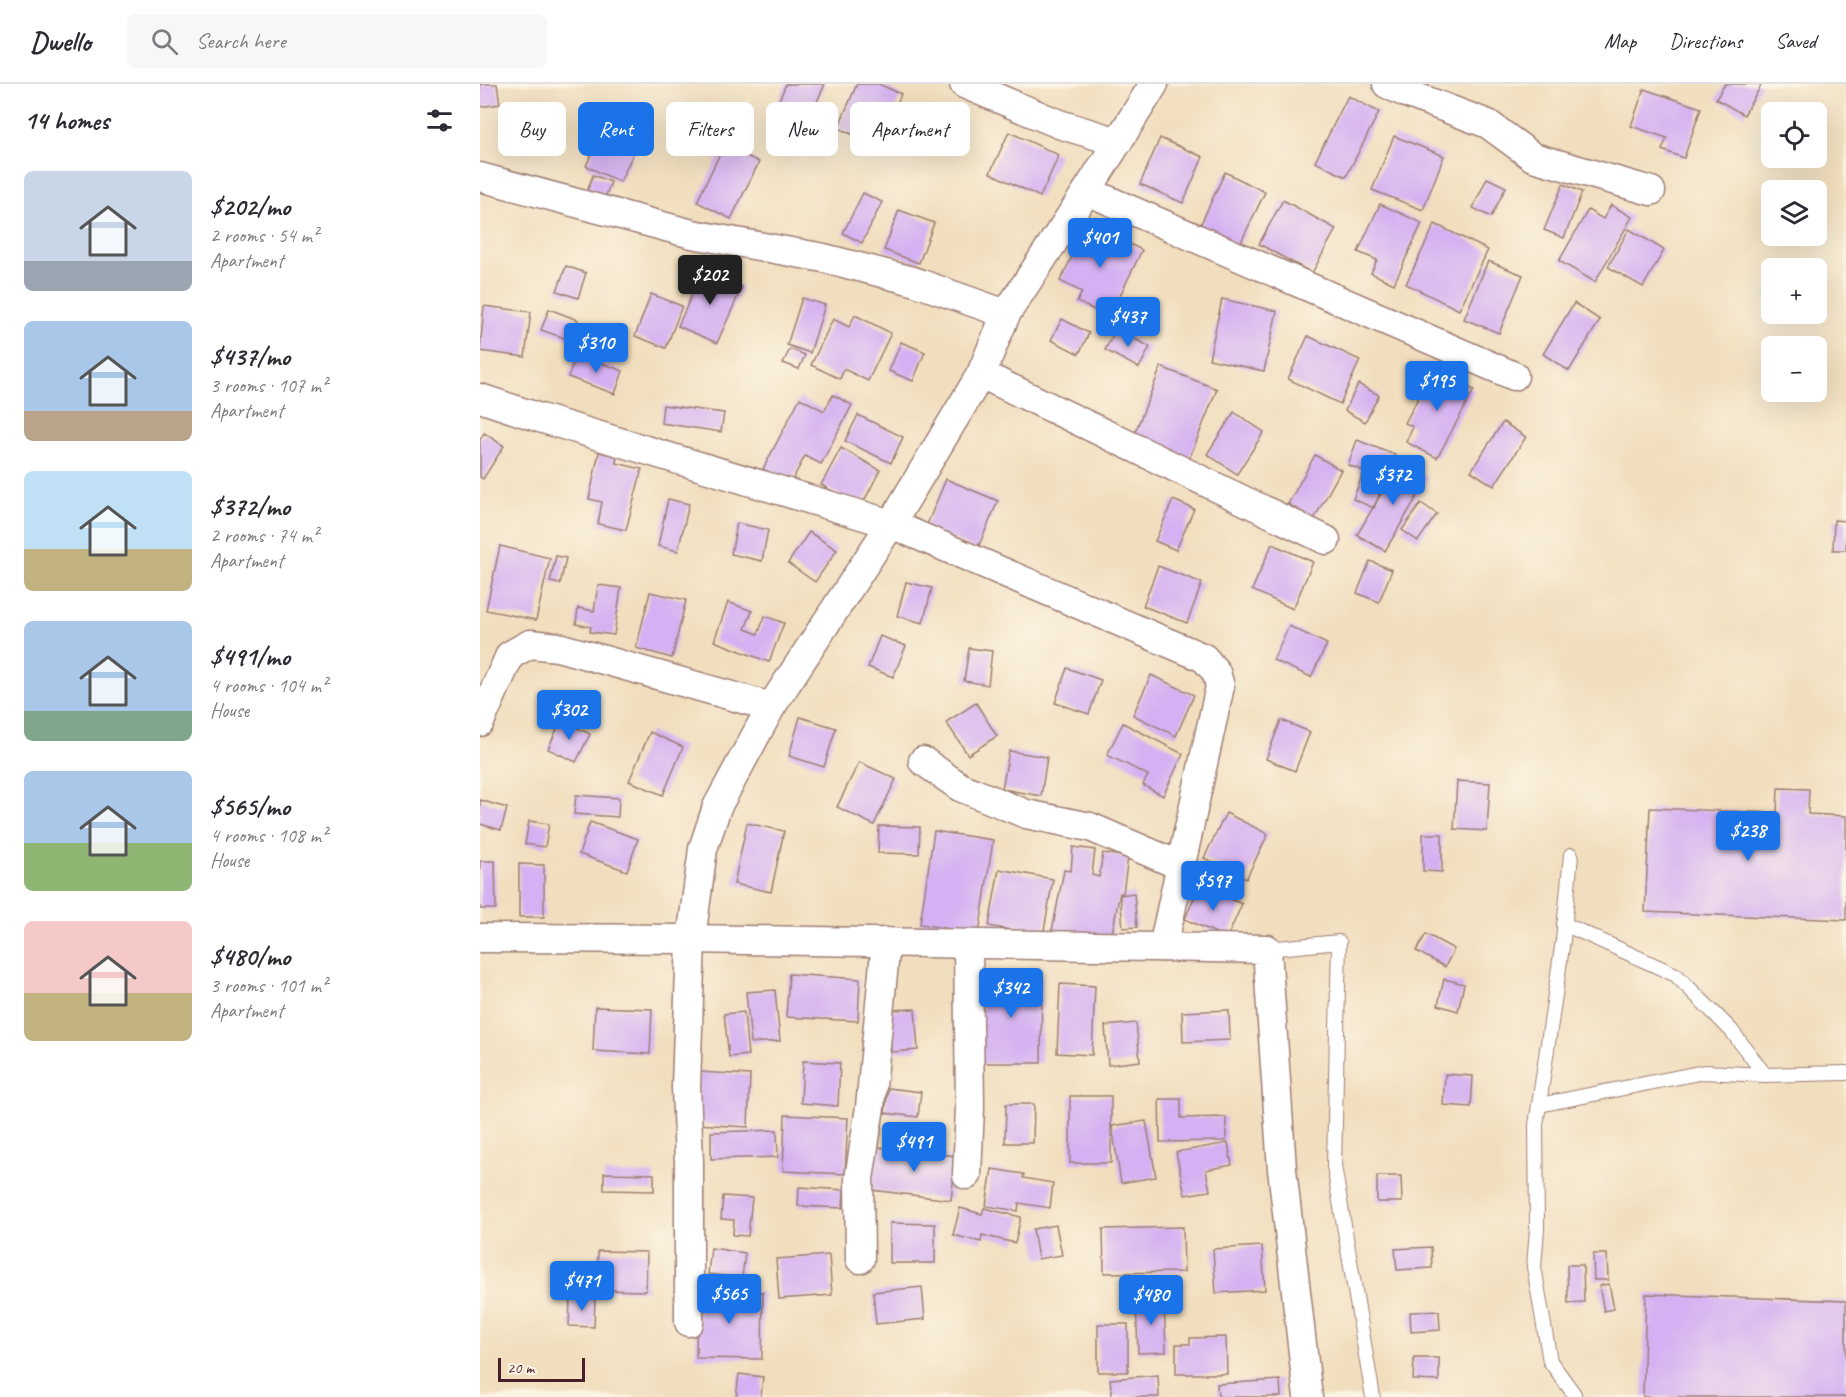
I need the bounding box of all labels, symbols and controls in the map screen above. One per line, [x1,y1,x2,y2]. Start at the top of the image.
search box [127,14,547,68]
text: Dwello [30,24,91,59]
icon: search [148,25,181,58]
text: Search here [196,27,286,55]
text: Map [1604,28,1636,54]
text: Directions [1669,28,1742,54]
text: Saved [1775,28,1816,54]
chip: Buy [498,102,566,156]
chip: Rent [578,102,654,156]
chip: Filters [666,102,754,156]
chip: New [766,102,838,156]
chip: Apartment [850,102,970,156]
map controls [1761,102,1827,402]
button: locate [1761,102,1827,168]
text: 14 homes [24,104,109,137]
icon: filters [423,104,456,137]
button: layers [1761,180,1827,246]
text: $202/mo [210,190,290,223]
icon: home [72,195,144,267]
pin: $401 [1064,218,1136,269]
text: 2 rooms · 54 m² [210,223,318,248]
text: $401 [1082,225,1118,250]
text: Apartment [210,248,283,273]
pin: $202 [674,255,746,306]
button: + [1761,258,1827,324]
text: $202 [692,262,728,287]
pin: $437 [1092,297,1164,348]
text: $437 [1110,304,1146,329]
pin: $310 [560,323,632,374]
text: $310 [578,330,614,355]
button: − [1761,336,1827,402]
text: $437/mo [210,340,290,373]
icon: home [72,345,144,417]
pin: $195 [1401,361,1473,412]
text: $195 [1419,368,1455,393]
text: 3 rooms · 107 m² [210,373,327,398]
text: Apartment [210,398,283,423]
pin: $372 [1357,455,1429,506]
text: $372 [1375,462,1411,487]
text: $372/mo [210,490,290,523]
icon: home [72,495,144,567]
text: 2 rooms · 74 m² [210,523,318,548]
text: Apartment [210,548,283,573]
text: $491/mo [210,640,290,673]
icon: home [72,645,144,717]
text: 4 rooms · 104 m² [210,673,327,698]
pin: $302 [533,690,605,741]
text: $302 [551,697,587,722]
text: House [210,698,249,723]
text: $565/mo [210,790,290,823]
icon: home [72,795,144,867]
pin: $238 [1712,811,1784,862]
text: $238 [1730,818,1766,843]
text: 4 rooms · 108 m² [210,823,327,848]
text: House [210,848,249,873]
pin: $597 [1177,861,1249,912]
text: $597 [1195,868,1231,893]
text: $480/mo [210,940,290,973]
icon: home [72,945,144,1017]
pin: $342 [975,968,1047,1019]
text: 3 rooms · 101 m² [210,973,327,998]
text: $342 [993,975,1029,1000]
text: Apartment [210,998,283,1023]
pin: $491 [878,1122,950,1173]
text: $491 [896,1129,932,1154]
pin: $471 [546,1261,618,1312]
text: $471 [564,1268,600,1293]
pin: $565 [693,1274,765,1325]
pin: $480 [1115,1275,1187,1326]
text: $565 [711,1281,747,1306]
text: $480 [1133,1282,1169,1307]
scale bar [498,1355,585,1382]
text: 20 m [507,1358,534,1378]

